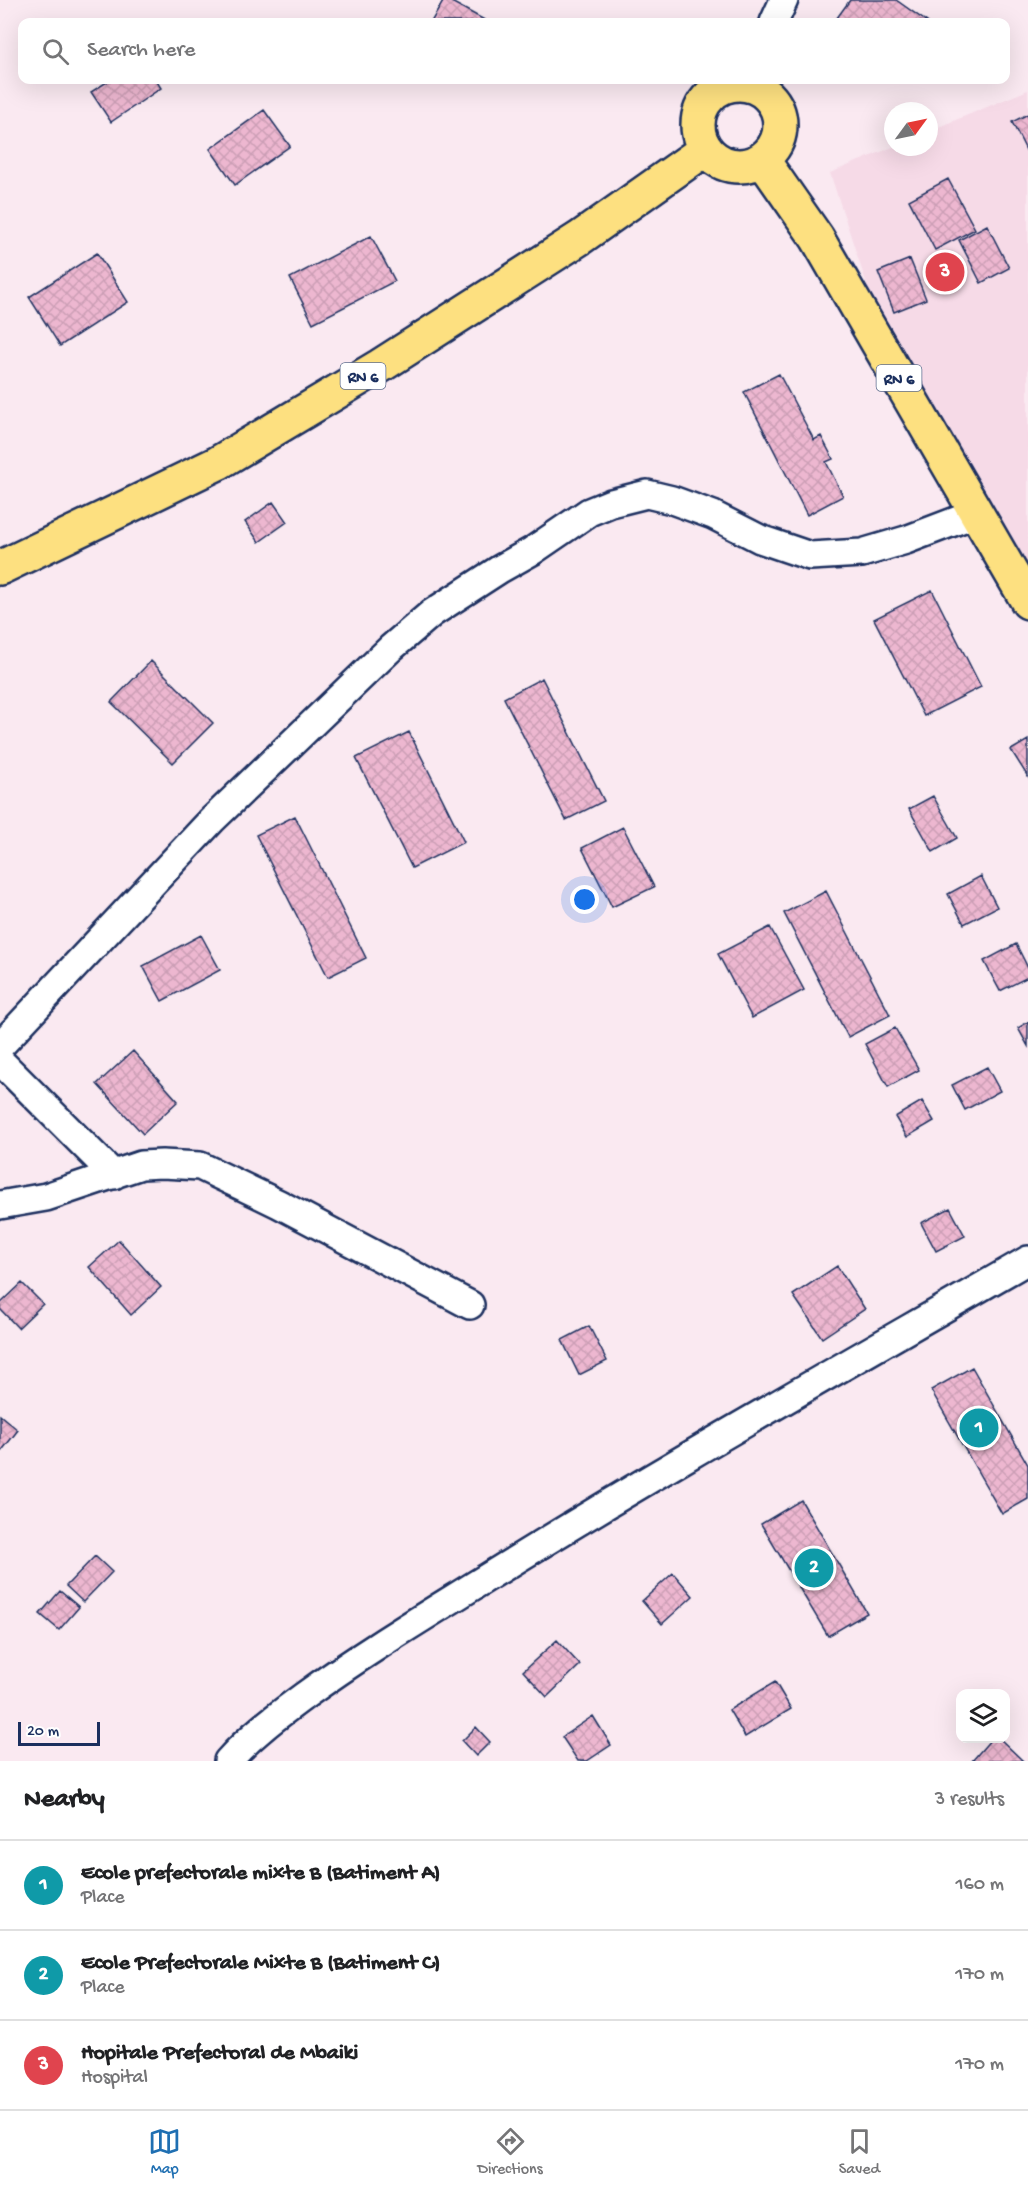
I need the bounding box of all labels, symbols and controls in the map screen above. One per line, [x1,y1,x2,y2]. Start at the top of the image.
search box [18,18,1010,84]
icon: search [39,35,72,68]
text: Search here [87,38,195,64]
north arrow [884,102,938,156]
pin: 3 [926,250,964,294]
road number: RN 6 [340,363,386,389]
road number: RN 6 [876,365,922,391]
your location [570,885,599,914]
pin: 1 [960,1406,998,1450]
pin: 2 [794,1546,834,1590]
map controls [956,1689,1010,1743]
button: layers [956,1689,1010,1743]
scale bar [18,1719,100,1746]
text: 20 m [27,1723,59,1742]
text: Nearby [24,1785,105,1816]
text: 3 results [935,1789,1004,1812]
text: Ecole prefectorale mixte B (Batiment A) [81,1861,441,1887]
text: 1 [39,1874,48,1897]
text: 160 m [955,1874,1004,1897]
text: Place [81,1887,125,1910]
text: Ecole Prefectorale Mixte B (Batiment C) [81,1951,441,1977]
text: 2 [39,1964,48,1987]
text: 170 m [955,1964,1004,1987]
text: Place [81,1977,125,2000]
text: Hopitale Prefectoral de Mbaiki [81,2041,358,2067]
text: 3 [38,2054,49,2077]
text: 170 m [955,2054,1004,2077]
text: Hospital [81,2067,148,2090]
tab: Map [148,2125,181,2180]
tab: Directions [477,2125,543,2180]
tab: Saved [839,2125,880,2180]

